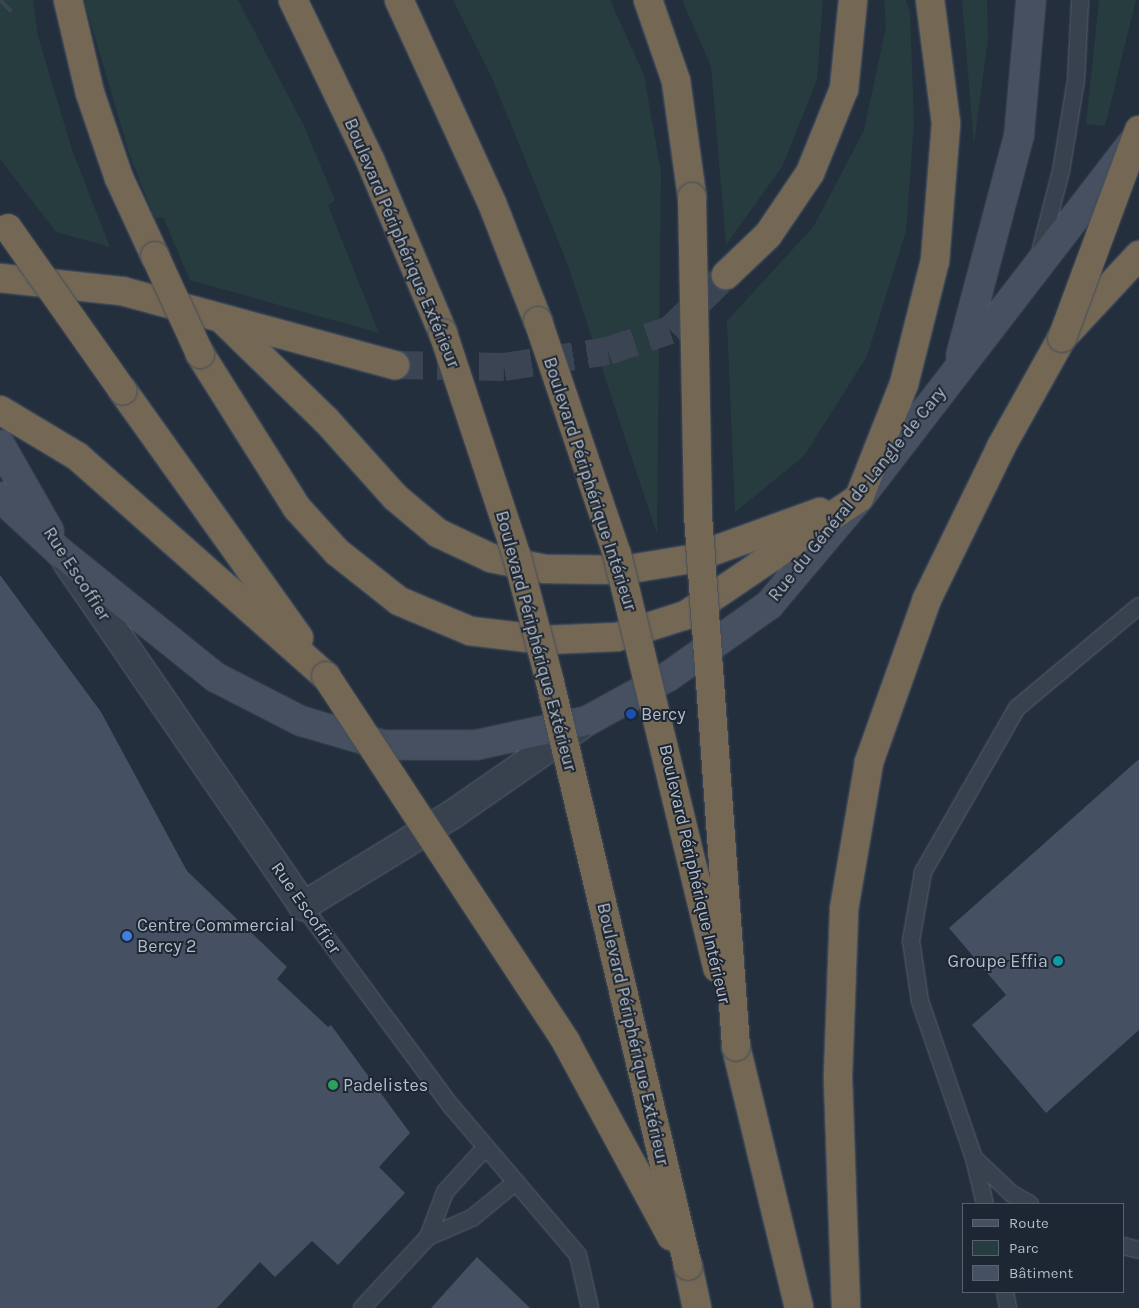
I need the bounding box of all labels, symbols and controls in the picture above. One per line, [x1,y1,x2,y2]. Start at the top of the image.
street label: Boulevard Périphérique Extérieur [340,115,464,371]
street label: Boulevard Périphérique Intérieur [539,354,641,614]
street label: Rue du Général de Langle de Cary [764,382,950,606]
street label: Boulevard Périphérique Extérieur [491,508,581,774]
street label: Rue Escoffier [39,523,115,625]
place label: Bercy [641,703,686,725]
marker: Bercy [625,708,637,720]
street label: Boulevard Périphérique Intérieur [655,742,735,1006]
street label: Rue Escoffier [266,858,346,958]
street label: Boulevard Périphérique Extérieur [592,901,674,1167]
place label: Centre Commercial Bercy 2 [137,915,295,958]
marker: Centre Commercial Bercy 2 [121,930,133,942]
place label: Groupe Effia [947,950,1048,972]
marker: Groupe Effia [1052,955,1064,967]
place label: Padelistes [343,1074,428,1096]
marker: Padelistes [327,1079,339,1091]
legend [962,1203,1124,1293]
text: Route [1009,1214,1049,1232]
text: Parc [1009,1239,1039,1257]
text: Bâtiment [1009,1264,1073,1282]

